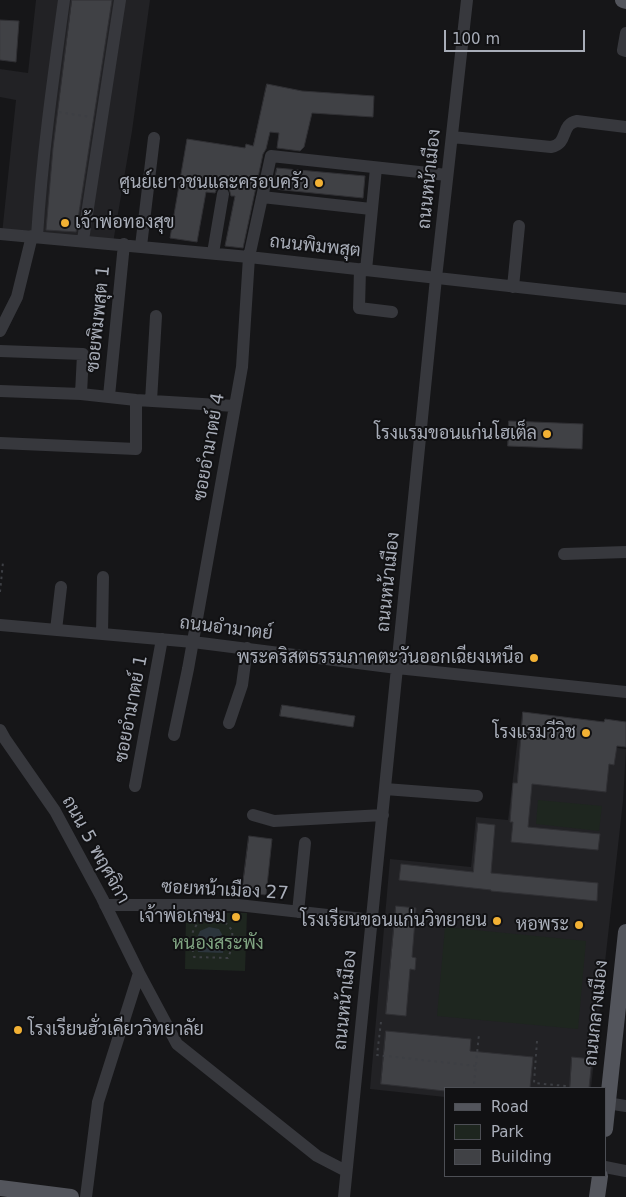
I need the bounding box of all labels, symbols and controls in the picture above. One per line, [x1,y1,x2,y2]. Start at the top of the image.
scale bar [446,20,587,52]
text: 100 m [452,30,500,48]
street label: ถนนหน้าเมือง [414,128,446,230]
place label: ศูนย์เยาวชนและครอบครัว [119,172,309,194]
marker: ศูนย์เยาวชนและครอบครัว [313,177,325,189]
place label: เจ้าพ่อทองสุข [75,212,175,234]
marker: เจ้าพ่อทองสุข [59,217,71,229]
street label: ถนนพิมพสุต [268,231,362,263]
street label: ซอยพิมพสุต 1 [83,264,115,374]
street label: ซอยอำมาตย์ 4 [190,391,230,503]
place label: โรงแรมขอนแก่นโฮเต็ล [374,423,537,445]
marker: โรงแรมขอนแก่นโฮเต็ล [541,428,553,440]
street label: ถนนหน้าเมือง [373,531,405,633]
street label: ถนนอำมาตย์ [178,613,274,645]
place label: พระคริสตธรรมภาคตะวันออกเฉียงเหนือ [237,647,524,669]
marker: พระคริสตธรรมภาคตะวันออกเฉียงเหนือ [528,652,540,664]
street label: ซอยอำมาตย์ 1 [111,653,153,765]
place label: โรงแรมวีวิช [493,722,576,744]
marker: โรงแรมวีวิช [580,727,592,739]
street label: ถนน 5 พฤศจิกา [57,792,133,908]
street label: ซอยหน้าเมือง 27 [161,877,289,905]
place label: เจ้าพ่อเกษม [139,906,226,928]
place label: โรงเรียนขอนแก่นวิทยายน [300,910,487,932]
marker: เจ้าพ่อเกษม [230,911,242,923]
place label: หอพระ [516,914,569,936]
marker: โรงเรียนขอนแก่นวิทยายน [491,915,503,927]
marker: หอพระ [573,919,585,931]
park label: หนองสระพัง [172,933,264,955]
street label: ถนนหน้าเมือง [330,949,362,1051]
street label: ถนนกลางเมือง [581,959,613,1067]
place label: โรงเรียนฮั่วเคียววิทยาลัย [28,1019,204,1041]
marker: โรงเรียนฮั่วเคียววิทยาลัย [12,1024,24,1036]
legend [444,1087,606,1177]
text: Road [491,1098,529,1116]
text: Park [491,1123,523,1141]
text: Building [491,1148,552,1166]

